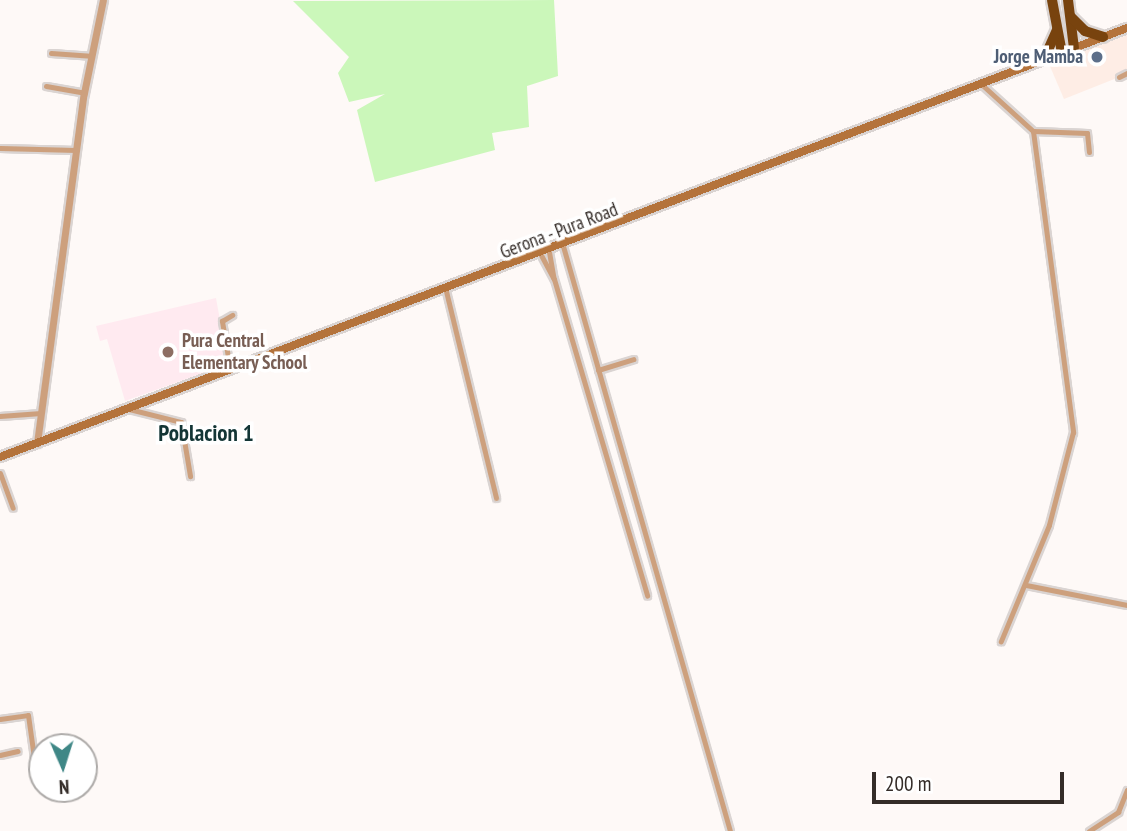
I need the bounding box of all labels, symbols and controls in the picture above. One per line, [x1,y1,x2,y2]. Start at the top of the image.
place label: Jorge Mamba [994,46,1083,68]
marker: Jorge Mamba [1089,49,1105,65]
street label: Gerona - Pura Road [496,198,622,264]
place label: Pura Central Elementary School [182,330,308,374]
marker: Pura Central Elementary School [160,344,176,360]
district label: Poblacion 1 [158,419,254,447]
north arrow [28,733,98,803]
scale bar [875,758,1068,802]
text: 200 m [885,770,931,797]
text: N [58,775,70,799]

